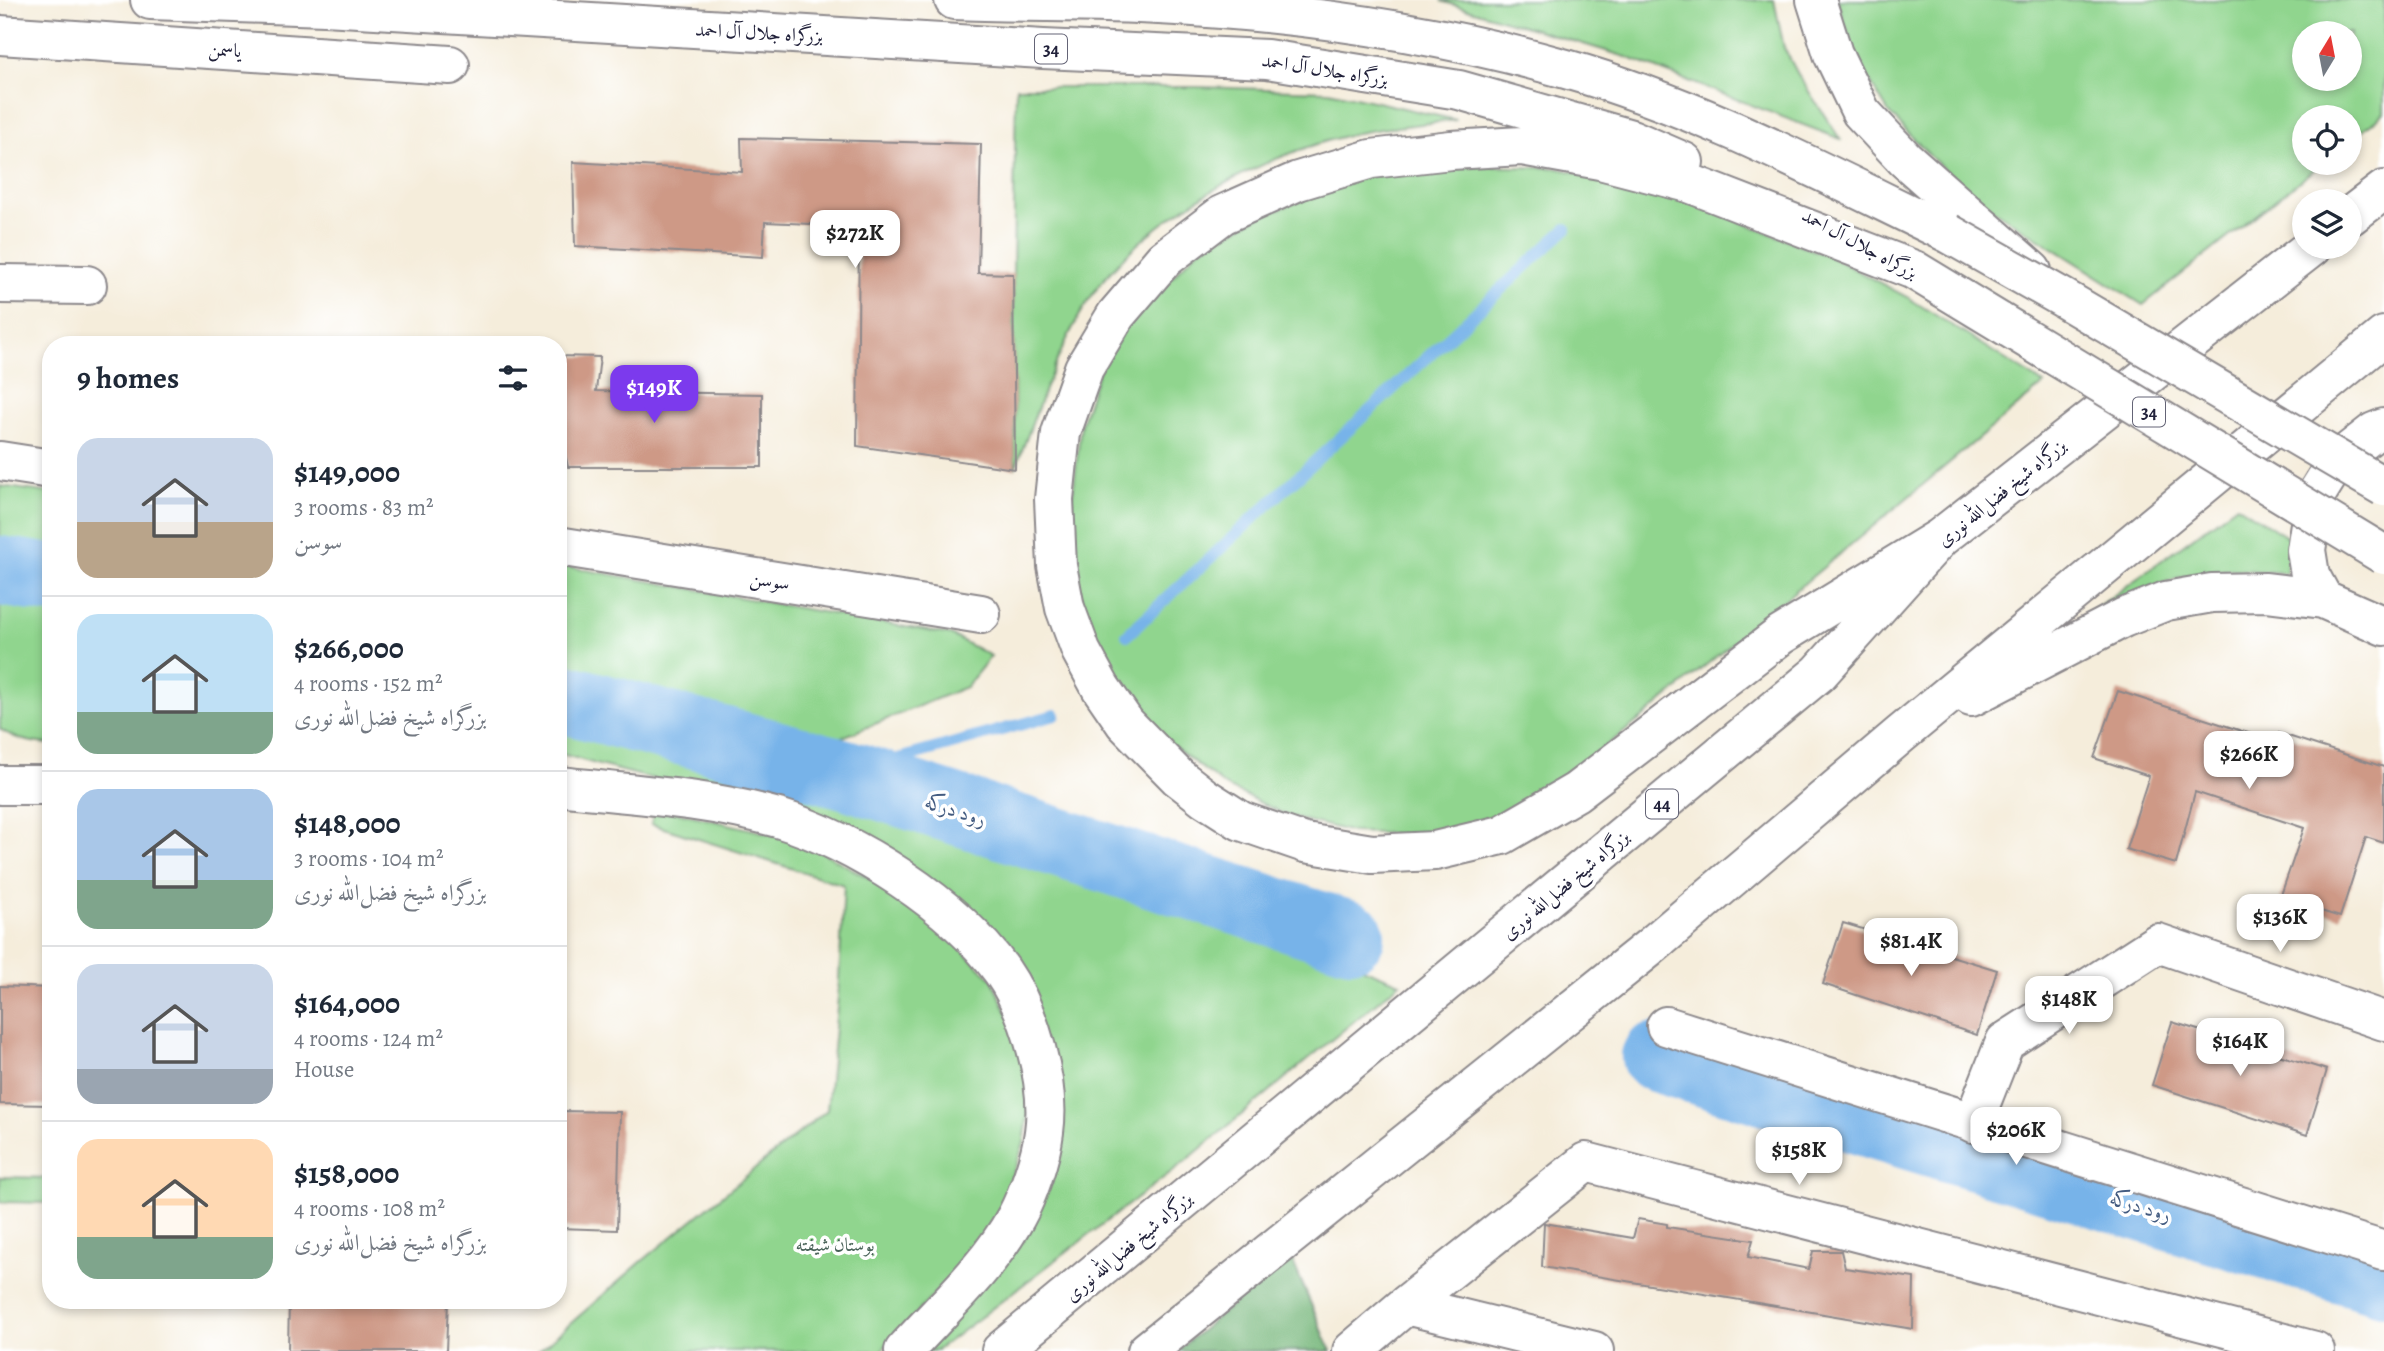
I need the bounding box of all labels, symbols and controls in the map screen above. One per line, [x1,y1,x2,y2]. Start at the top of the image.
street label: بزرگراه جلال آل احمد [694,17,824,49]
north arrow [2292,21,2362,91]
map controls [2292,21,2362,259]
road number: 34 [1035,34,1067,64]
street label: یاسمن [208,36,244,64]
street label: بزرگراه جلال آل احمد [1260,47,1391,93]
button: locate [2292,105,2362,175]
button: layers [2292,189,2362,259]
street label: بزرگراه جلال آل احمد [1797,202,1923,286]
pin: $272K [806,210,904,270]
text: $272K [826,217,884,248]
text: 9 homes [77,358,179,398]
icon: filters [494,359,532,397]
pin: $149K [605,366,703,425]
text: $149K [626,372,682,403]
road number: 34 [2133,398,2165,426]
street label: بزرگراه شیخ فضل‌الله نوری [1930,431,2075,556]
text: $149,000 [294,452,400,492]
icon: home [133,466,217,550]
text: 3 rooms · 83 m² [294,492,434,523]
text: سوسن [294,526,342,557]
street label: سوسن [748,565,792,597]
text: $266,000 [294,628,404,668]
icon: home [133,642,217,726]
text: 4 rooms · 152 m² [294,668,442,699]
text: بزرگراه شیخ فضل‌الله نوری [294,702,486,733]
pin: $266K [2200,732,2298,791]
text: $266K [2220,738,2278,769]
water label: رود درکه [922,787,990,833]
road number: 44 [1646,790,1678,818]
text: $148,000 [294,803,401,843]
icon: home [133,817,217,901]
street label: بزرگراه شیخ فضل‌الله نوری [1495,822,1638,949]
text: 3 rooms · 104 m² [294,843,443,874]
text: بزرگراه شیخ فضل‌الله نوری [294,877,486,908]
pin: $136K [2231,894,2329,954]
text: $136K [2253,901,2307,932]
pin: $81.4K [1854,918,1968,978]
text: $81.4K [1880,925,1942,956]
pin: $148K [2020,976,2118,1036]
text: $164,000 [294,983,400,1023]
text: $148K [2041,983,2097,1014]
icon: home [133,992,217,1076]
pin: $164K [2191,1018,2289,1078]
text: 4 rooms · 124 m² [294,1023,443,1054]
text: $164K [2212,1025,2268,1056]
text: House [294,1054,354,1085]
pin: $206K [1967,1108,2065,1167]
text: $206K [1986,1114,2046,1145]
pin: $158K [1750,1128,1848,1187]
text: $158K [1772,1134,1826,1165]
text: $158,000 [294,1153,399,1193]
icon: home [133,1167,217,1251]
water label: رود درکه [2107,1183,2175,1229]
street label: بزرگراه شیخ فضل‌الله نوری [1058,1184,1201,1311]
text: 4 rooms · 108 m² [294,1193,445,1224]
text: بزرگراه شیخ فضل‌الله نوری [294,1227,486,1258]
park label: بوستان شیفته [795,1232,875,1258]

